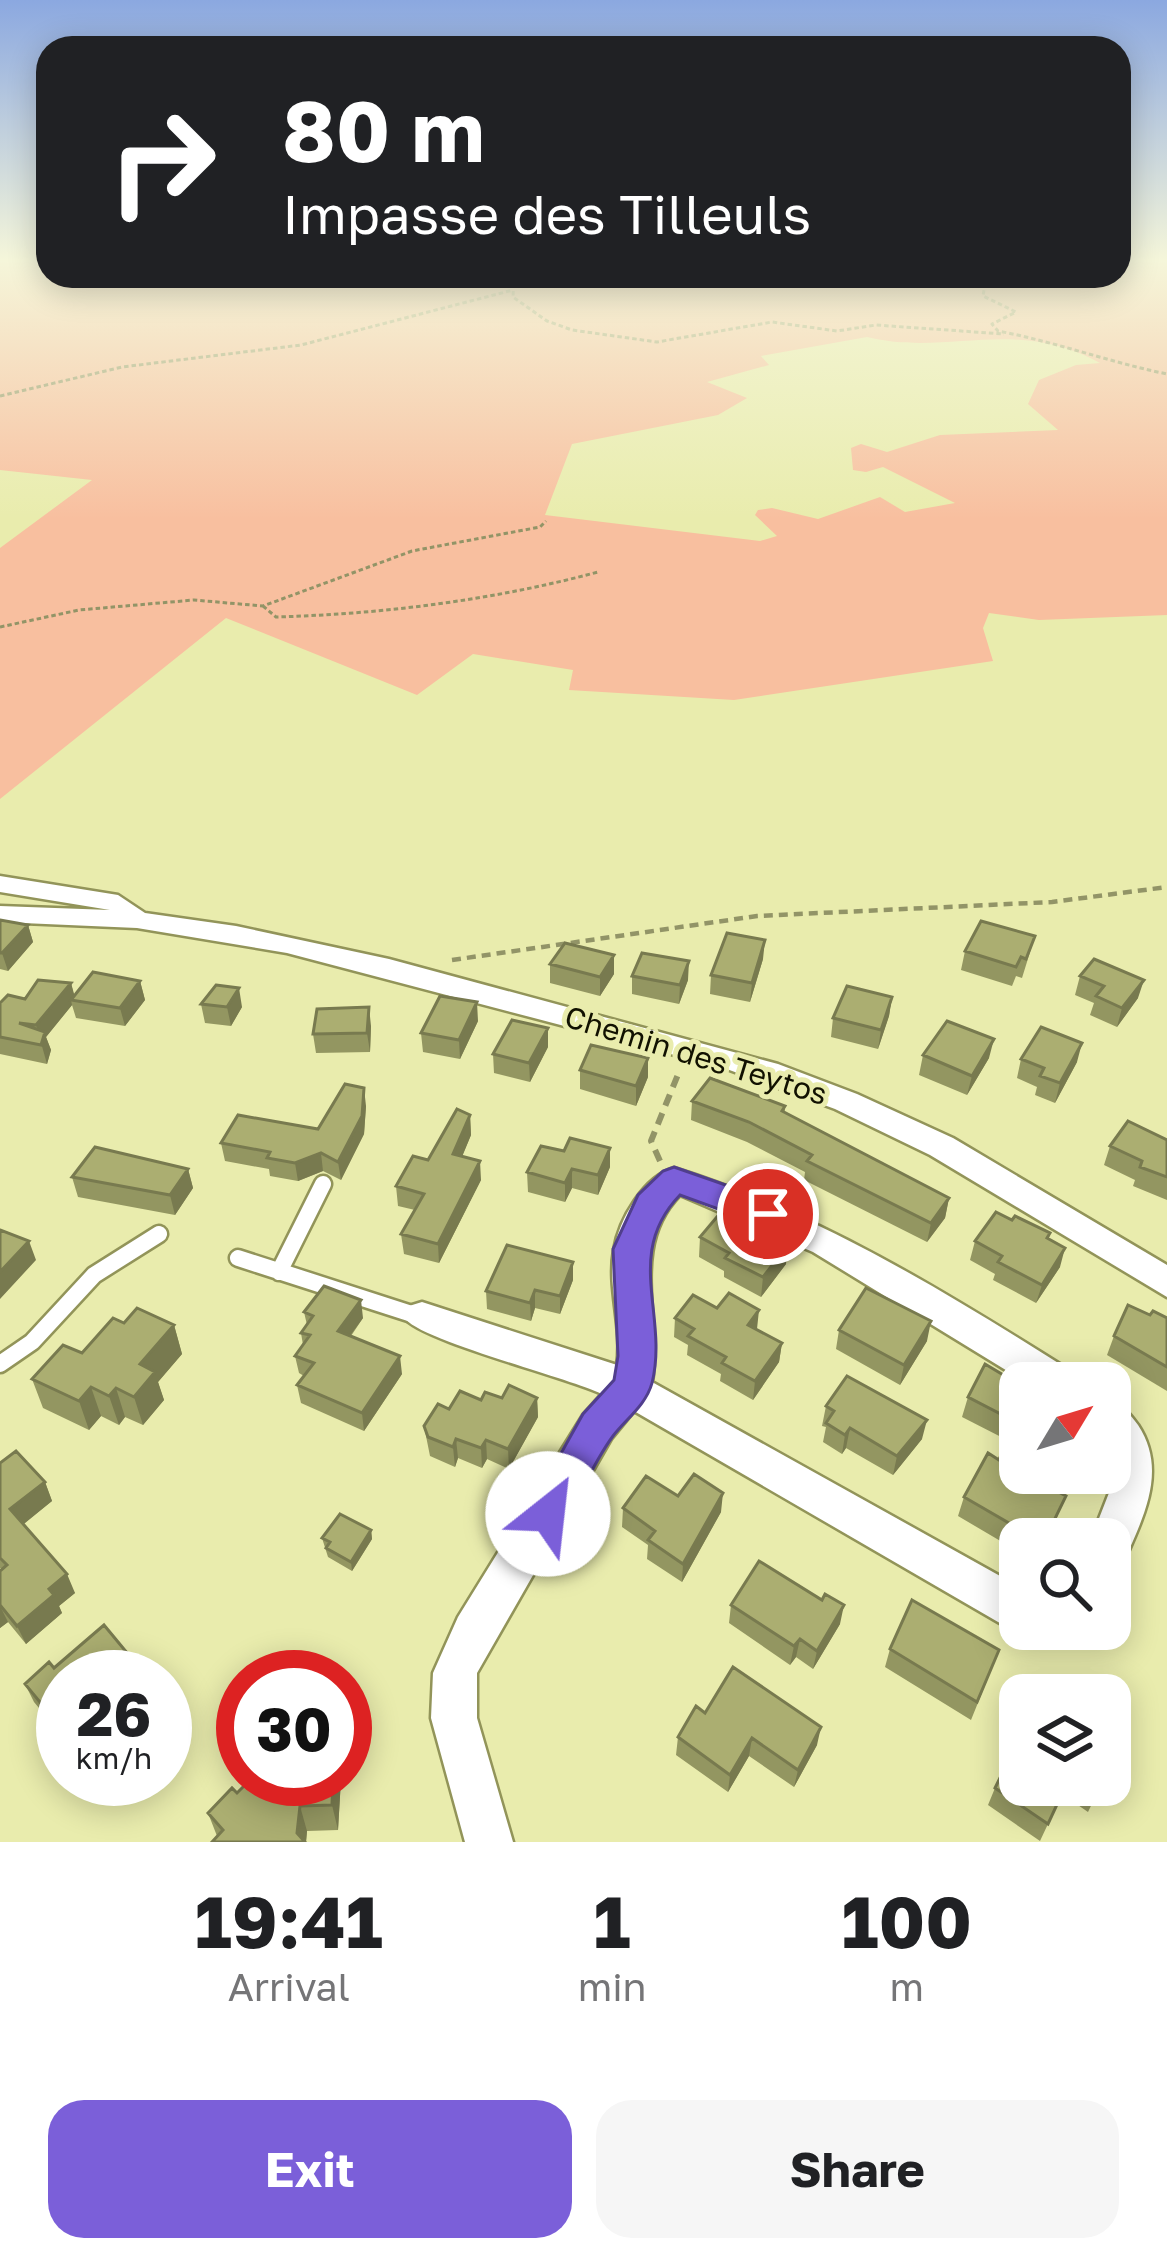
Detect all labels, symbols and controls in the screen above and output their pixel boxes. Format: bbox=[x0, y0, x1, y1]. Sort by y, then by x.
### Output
text: 80 m bbox=[282, 80, 485, 180]
icon: right bbox=[84, 84, 240, 240]
text: Impasse des Tilleuls bbox=[282, 181, 811, 246]
street label: Chemin des Teytos bbox=[561, 998, 832, 1112]
pin bbox=[717, 1163, 819, 1265]
icon: arrive bbox=[735, 1181, 801, 1247]
north arrow bbox=[999, 1362, 1131, 1494]
map controls bbox=[999, 1362, 1131, 1806]
position arrow bbox=[485, 1451, 611, 1577]
button: search bbox=[999, 1518, 1131, 1650]
speed limit sign: 30 bbox=[216, 1650, 372, 1806]
button: layers bbox=[999, 1674, 1131, 1806]
text: 26 bbox=[77, 1677, 151, 1749]
text: km/h bbox=[76, 1740, 152, 1776]
text: 19:41 bbox=[195, 1877, 383, 1964]
text: 1 bbox=[594, 1877, 631, 1964]
text: 100 bbox=[841, 1877, 972, 1964]
text: Arrival bbox=[228, 1963, 350, 2010]
text: min bbox=[578, 1963, 647, 2010]
text: m bbox=[890, 1963, 924, 2010]
button: Exit bbox=[48, 2100, 572, 2238]
button: Share bbox=[596, 2100, 1119, 2238]

